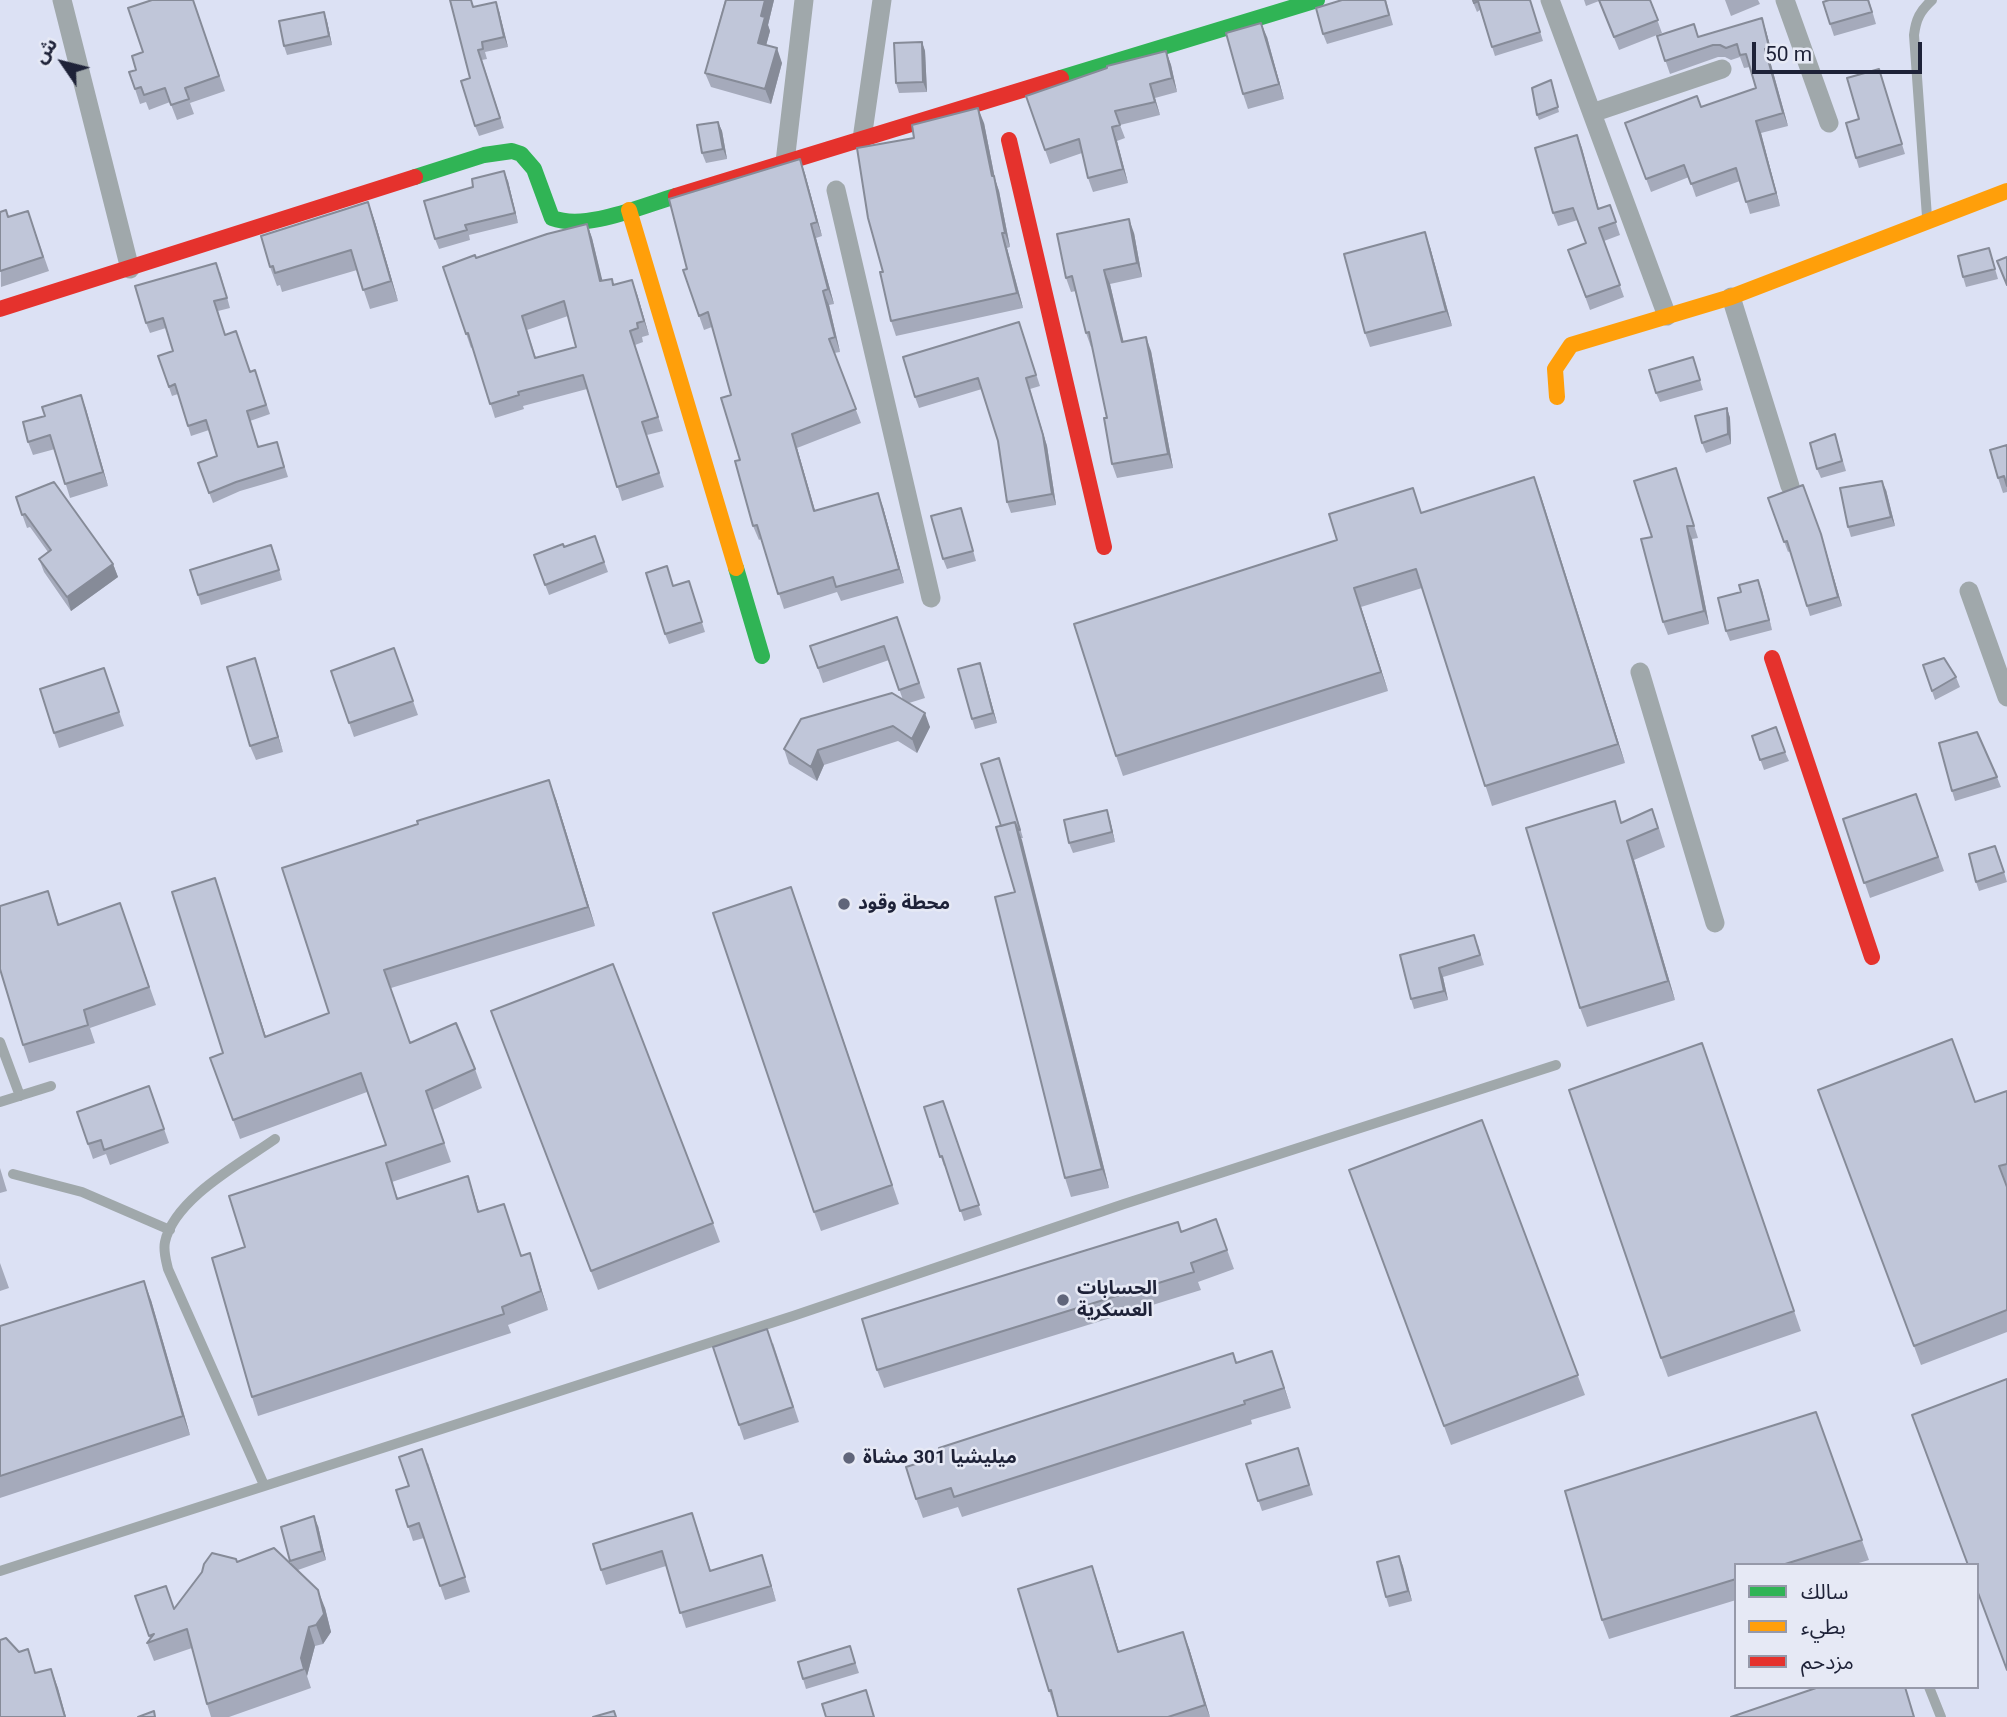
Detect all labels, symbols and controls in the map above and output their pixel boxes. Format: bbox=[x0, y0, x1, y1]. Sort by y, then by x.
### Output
north arrow bbox=[28, 28, 98, 98]
scale bar bbox=[1755, 28, 1925, 72]
text: ش bbox=[29, 33, 62, 68]
text: 50 m bbox=[1765, 42, 1812, 66]
place label: محطة وقود bbox=[858, 893, 950, 915]
marker: محطة وقود bbox=[836, 896, 852, 912]
place label: الحسابات العسكرية bbox=[1077, 1278, 1157, 1322]
marker: الحسابات العسكرية bbox=[1055, 1292, 1071, 1308]
place label: ميليشيا 301 مشاة bbox=[863, 1447, 1017, 1469]
marker: ميليشيا 301 مشاة bbox=[841, 1450, 857, 1466]
legend bbox=[1734, 1563, 1979, 1689]
text: سالك bbox=[1801, 1580, 1848, 1604]
text: بطيء bbox=[1801, 1615, 1846, 1639]
text: مزدحم bbox=[1801, 1650, 1854, 1674]

